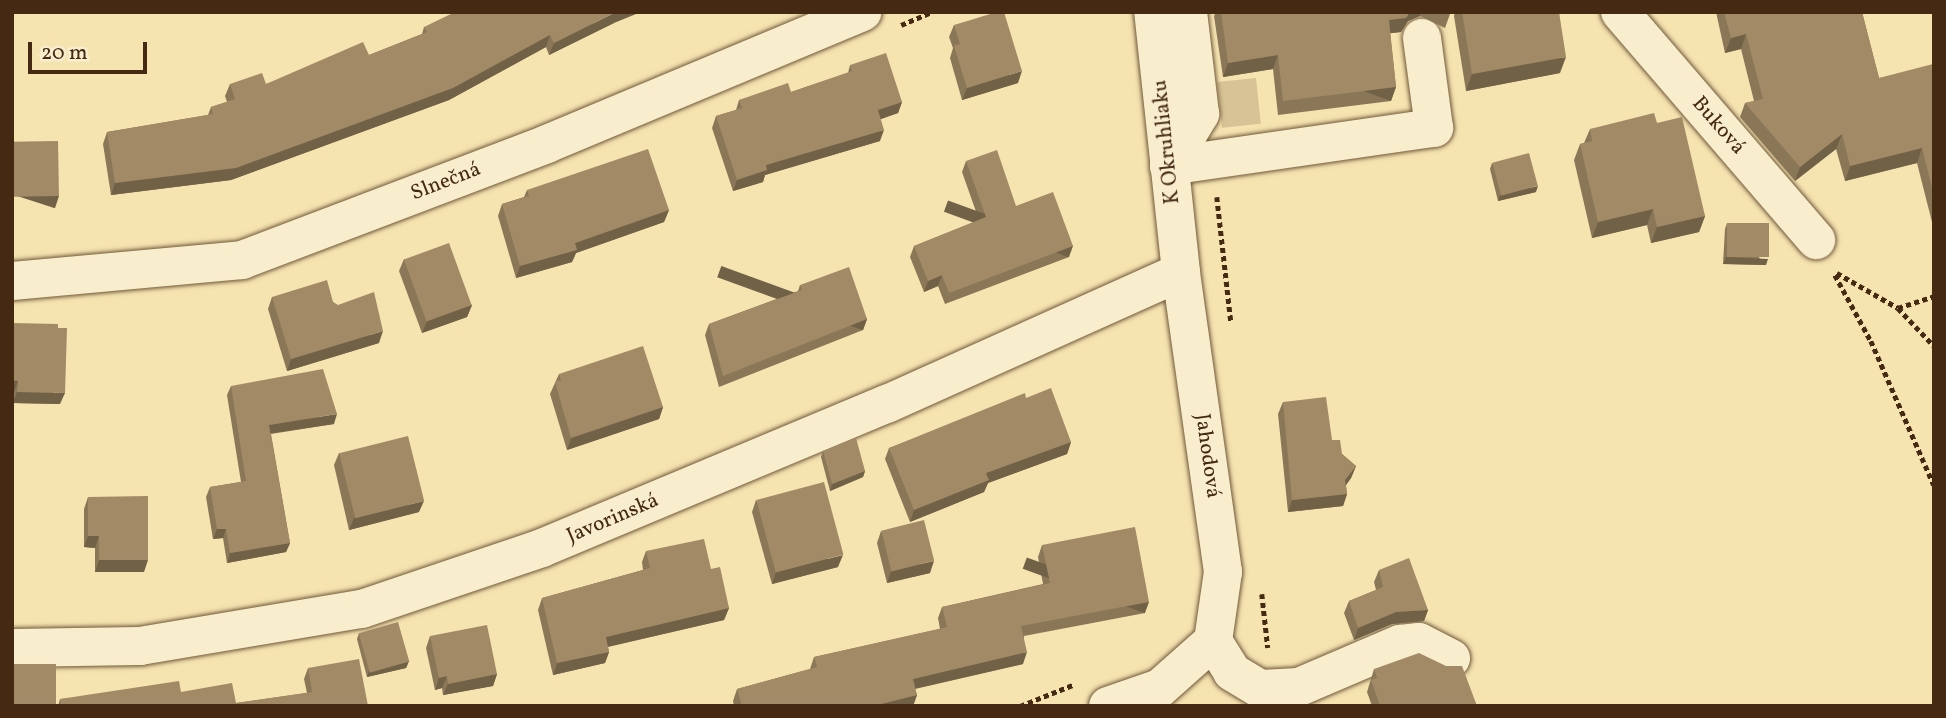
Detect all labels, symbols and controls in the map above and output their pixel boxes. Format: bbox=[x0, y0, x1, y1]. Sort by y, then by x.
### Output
scale bar bbox=[32, 28, 150, 72]
text: 20 m bbox=[41, 39, 87, 68]
street label: K Okruhliaku bbox=[1148, 79, 1186, 205]
street label: Buková bbox=[1686, 92, 1750, 160]
street label: Slnečná bbox=[408, 157, 484, 207]
street label: Jahodová bbox=[1189, 412, 1225, 500]
street label: Javorinská bbox=[563, 488, 663, 550]

